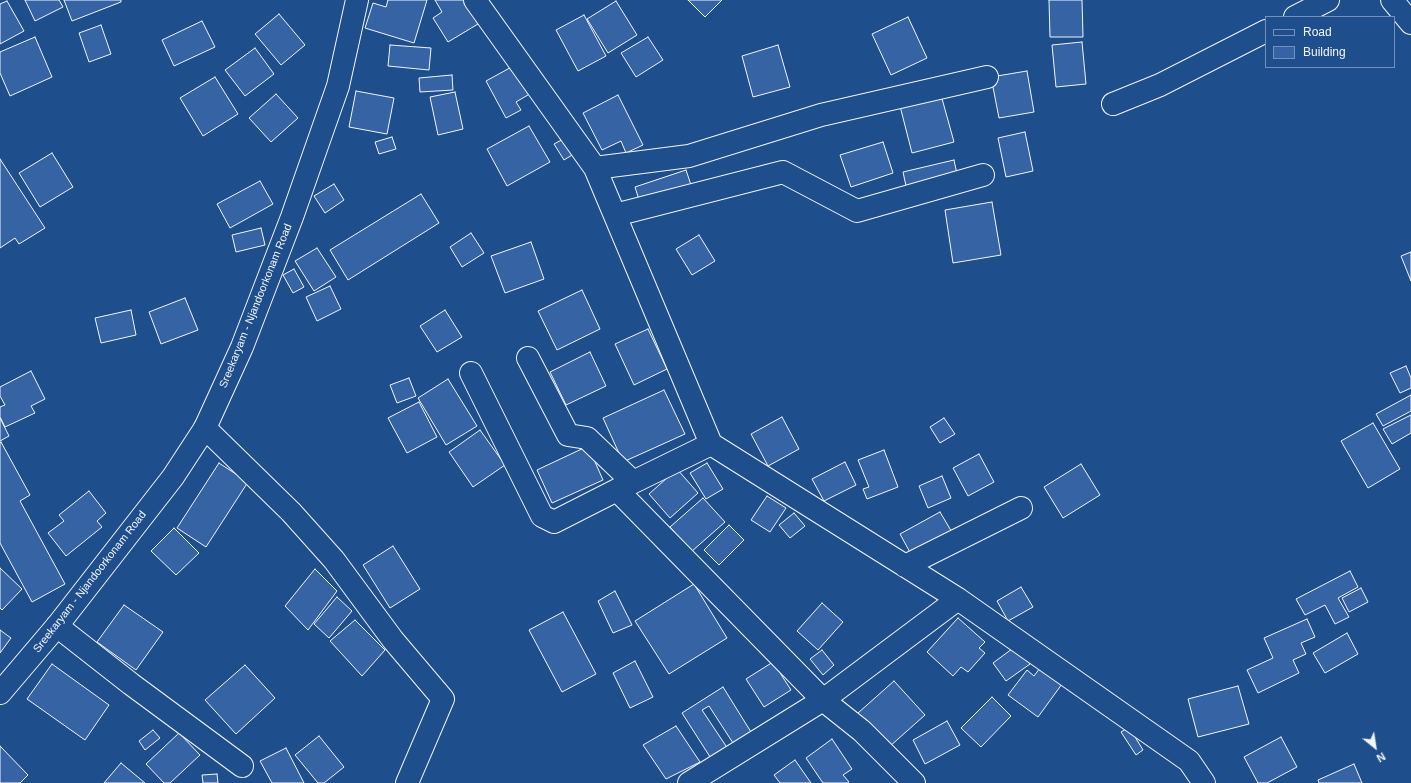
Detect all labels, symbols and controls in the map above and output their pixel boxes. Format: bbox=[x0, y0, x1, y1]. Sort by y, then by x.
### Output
legend bbox=[1265, 16, 1395, 68]
text: Road bbox=[1303, 25, 1332, 39]
text: Building bbox=[1303, 45, 1346, 59]
street label: Sreekaryam - Njandoorkonam Road bbox=[217, 222, 295, 390]
street label: Sreekaryam - Njandoorkonam Road bbox=[31, 509, 149, 655]
north arrow bbox=[1355, 727, 1395, 767]
text: N bbox=[1375, 750, 1387, 765]

